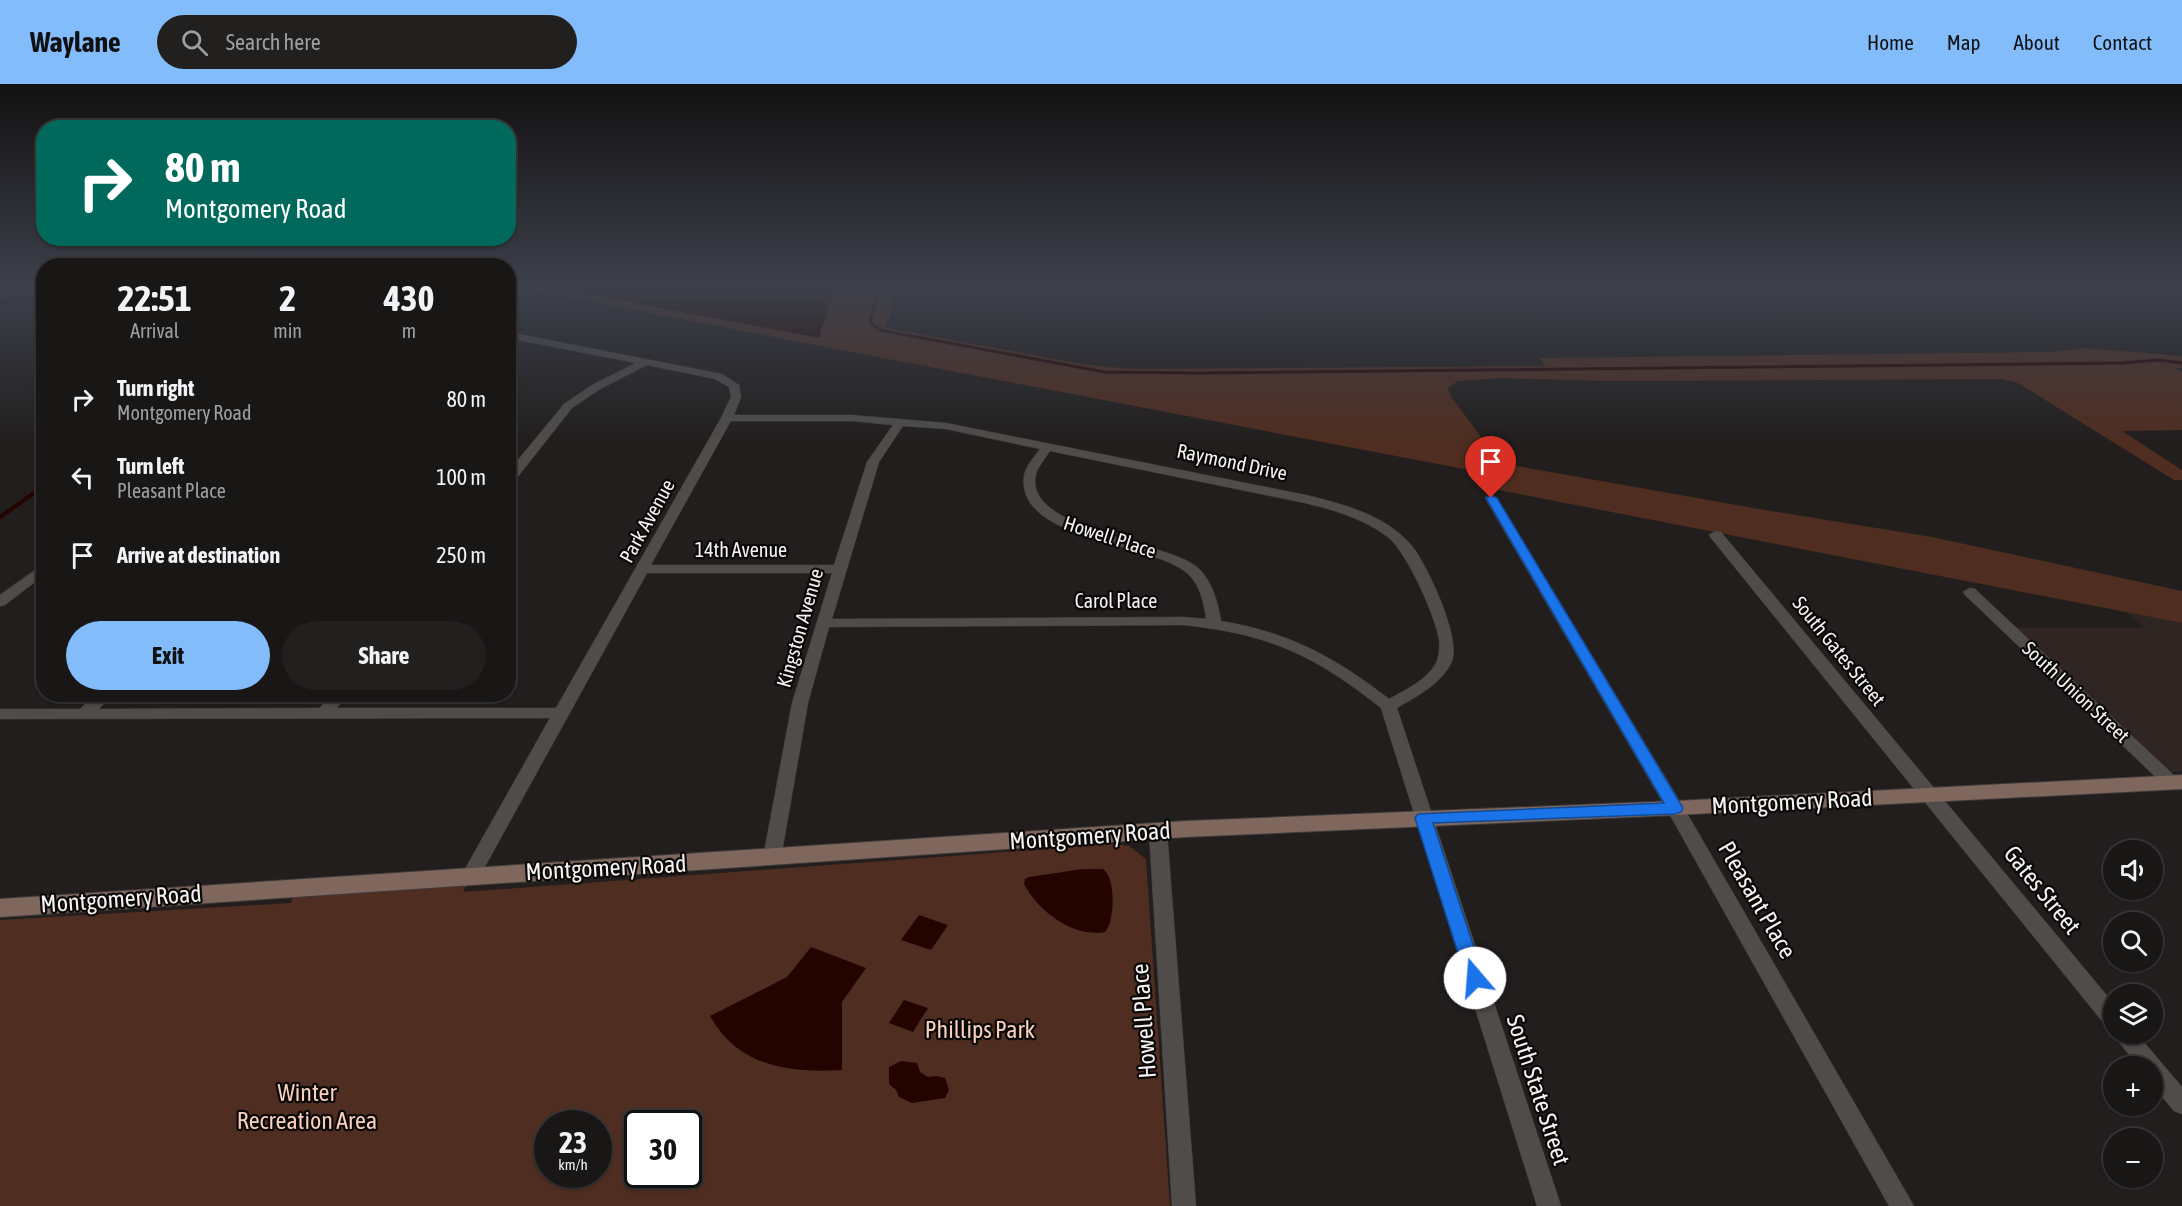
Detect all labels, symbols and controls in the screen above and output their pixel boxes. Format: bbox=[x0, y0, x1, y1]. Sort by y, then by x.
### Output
search box bbox=[157, 15, 577, 69]
text: Waylane bbox=[30, 26, 121, 58]
icon: search bbox=[178, 26, 211, 59]
text: Search here bbox=[226, 29, 321, 55]
text: Home bbox=[1867, 30, 1914, 54]
text: Map bbox=[1947, 30, 1981, 54]
text: About bbox=[2014, 30, 2060, 54]
text: Contact bbox=[2093, 30, 2152, 54]
text: 80 m bbox=[165, 143, 240, 191]
icon: right bbox=[66, 144, 144, 222]
text: Montgomery Road bbox=[165, 193, 346, 224]
text: 22:51 bbox=[118, 277, 192, 319]
text: 2 bbox=[279, 277, 296, 319]
text: 430 bbox=[384, 277, 434, 319]
text: Arrival bbox=[130, 319, 179, 342]
text: min bbox=[273, 319, 302, 342]
text: m bbox=[402, 319, 416, 342]
text: Turn right bbox=[117, 375, 194, 401]
icon: right bbox=[66, 383, 99, 416]
text: 80 m bbox=[446, 386, 486, 412]
text: Montgomery Road bbox=[117, 401, 251, 424]
pin bbox=[1465, 436, 1516, 498]
street label: Raymond Drive bbox=[1175, 439, 1289, 484]
icon: arrive bbox=[1474, 445, 1507, 478]
text: Turn left bbox=[117, 453, 184, 479]
icon: left bbox=[66, 461, 99, 494]
text: 100 m bbox=[436, 464, 486, 490]
street label: Park Avenue bbox=[614, 475, 679, 566]
text: Pleasant Place bbox=[117, 479, 226, 502]
street label: Howell Place bbox=[1061, 511, 1159, 562]
street label: 14th Avenue bbox=[695, 538, 787, 561]
icon: arrive bbox=[66, 539, 99, 572]
text: Arrive at destination bbox=[117, 542, 280, 568]
text: 250 m bbox=[436, 542, 486, 568]
street label: Kingston Avenue bbox=[772, 566, 827, 690]
street label: Carol Place bbox=[1075, 589, 1157, 612]
street label: South Gates Street bbox=[1788, 591, 1891, 710]
button: Exit bbox=[66, 621, 270, 690]
button: Share bbox=[282, 621, 486, 690]
street label: South Union Street bbox=[2018, 636, 2135, 747]
street label: Montgomery Road bbox=[1711, 784, 1873, 819]
street label: Montgomery Road bbox=[1009, 816, 1171, 855]
street label: Pleasant Place bbox=[1713, 837, 1802, 963]
street label: Gates Street bbox=[1999, 840, 2086, 939]
map controls bbox=[2103, 840, 2163, 1188]
button: sound bbox=[2103, 840, 2163, 900]
street label: Montgomery Road bbox=[525, 850, 687, 885]
street label: Montgomery Road bbox=[40, 879, 202, 918]
button: search bbox=[2103, 912, 2163, 972]
position arrow bbox=[1443, 946, 1507, 1010]
street label: Howell Place bbox=[1126, 963, 1161, 1079]
button: layers bbox=[2103, 984, 2163, 1044]
street label: South State Street bbox=[1501, 1011, 1576, 1168]
park label: Phillips Park bbox=[925, 1016, 1036, 1043]
button: + bbox=[2103, 1056, 2163, 1116]
park label: Winter Recreation Area bbox=[237, 1079, 377, 1134]
speed limit sign: 30 bbox=[624, 1110, 702, 1188]
text: 23 bbox=[559, 1125, 587, 1159]
button: − bbox=[2103, 1128, 2163, 1188]
text: km/h bbox=[558, 1156, 588, 1173]

